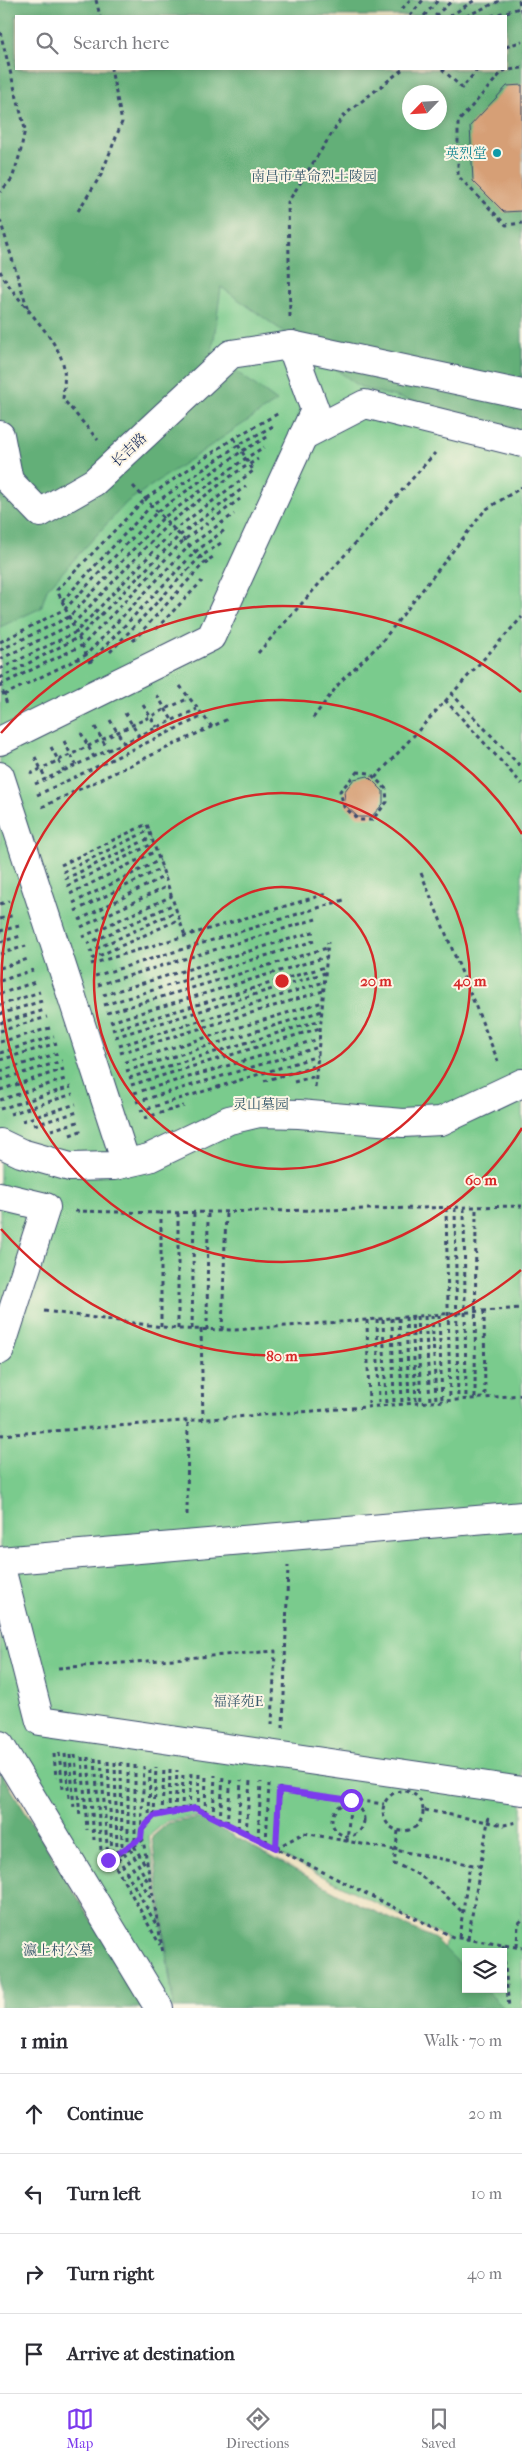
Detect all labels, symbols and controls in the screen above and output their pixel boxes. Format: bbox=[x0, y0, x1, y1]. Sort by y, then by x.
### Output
search box bbox=[15, 15, 507, 70]
icon: search bbox=[33, 29, 61, 57]
text: Search here bbox=[73, 32, 169, 54]
north arrow bbox=[402, 85, 447, 130]
place label: 英烈堂 bbox=[445, 145, 487, 162]
marker: 英烈堂 bbox=[491, 147, 503, 159]
park label: 南昌市革命烈士陵园 bbox=[251, 168, 377, 185]
street label: 长吉路 bbox=[108, 429, 150, 471]
centre of rings bbox=[273, 972, 291, 990]
text: 20 m bbox=[360, 972, 392, 990]
text: 40 m bbox=[453, 972, 487, 990]
park label: 灵山墓园 bbox=[233, 1096, 289, 1113]
text: 60 m bbox=[465, 1171, 498, 1189]
text: 80 m bbox=[266, 1347, 298, 1365]
park label: 福泽苑E bbox=[213, 1693, 264, 1710]
route start bbox=[340, 1789, 363, 1812]
route end bbox=[97, 1849, 120, 1872]
park label: 瀛上村公墓 bbox=[23, 1942, 93, 1959]
map controls bbox=[462, 1948, 507, 1993]
button: layers bbox=[462, 1948, 507, 1993]
text: 1 min bbox=[20, 2029, 68, 2053]
text: Walk · 70 m bbox=[424, 2031, 502, 2050]
icon: ahead bbox=[20, 2100, 48, 2128]
text: Continue bbox=[67, 2103, 143, 2125]
text: 20 m bbox=[468, 2104, 502, 2123]
icon: left bbox=[20, 2180, 48, 2208]
text: Turn left bbox=[67, 2183, 141, 2205]
text: 10 m bbox=[471, 2184, 502, 2203]
icon: right bbox=[20, 2260, 48, 2288]
text: Turn right bbox=[67, 2263, 154, 2285]
text: 40 m bbox=[467, 2264, 502, 2283]
icon: arrive bbox=[20, 2340, 48, 2368]
text: Arrive at destination bbox=[67, 2343, 235, 2365]
tab: Map bbox=[66, 2405, 94, 2452]
tab: Directions bbox=[226, 2405, 289, 2452]
tab: Saved bbox=[421, 2405, 456, 2452]

